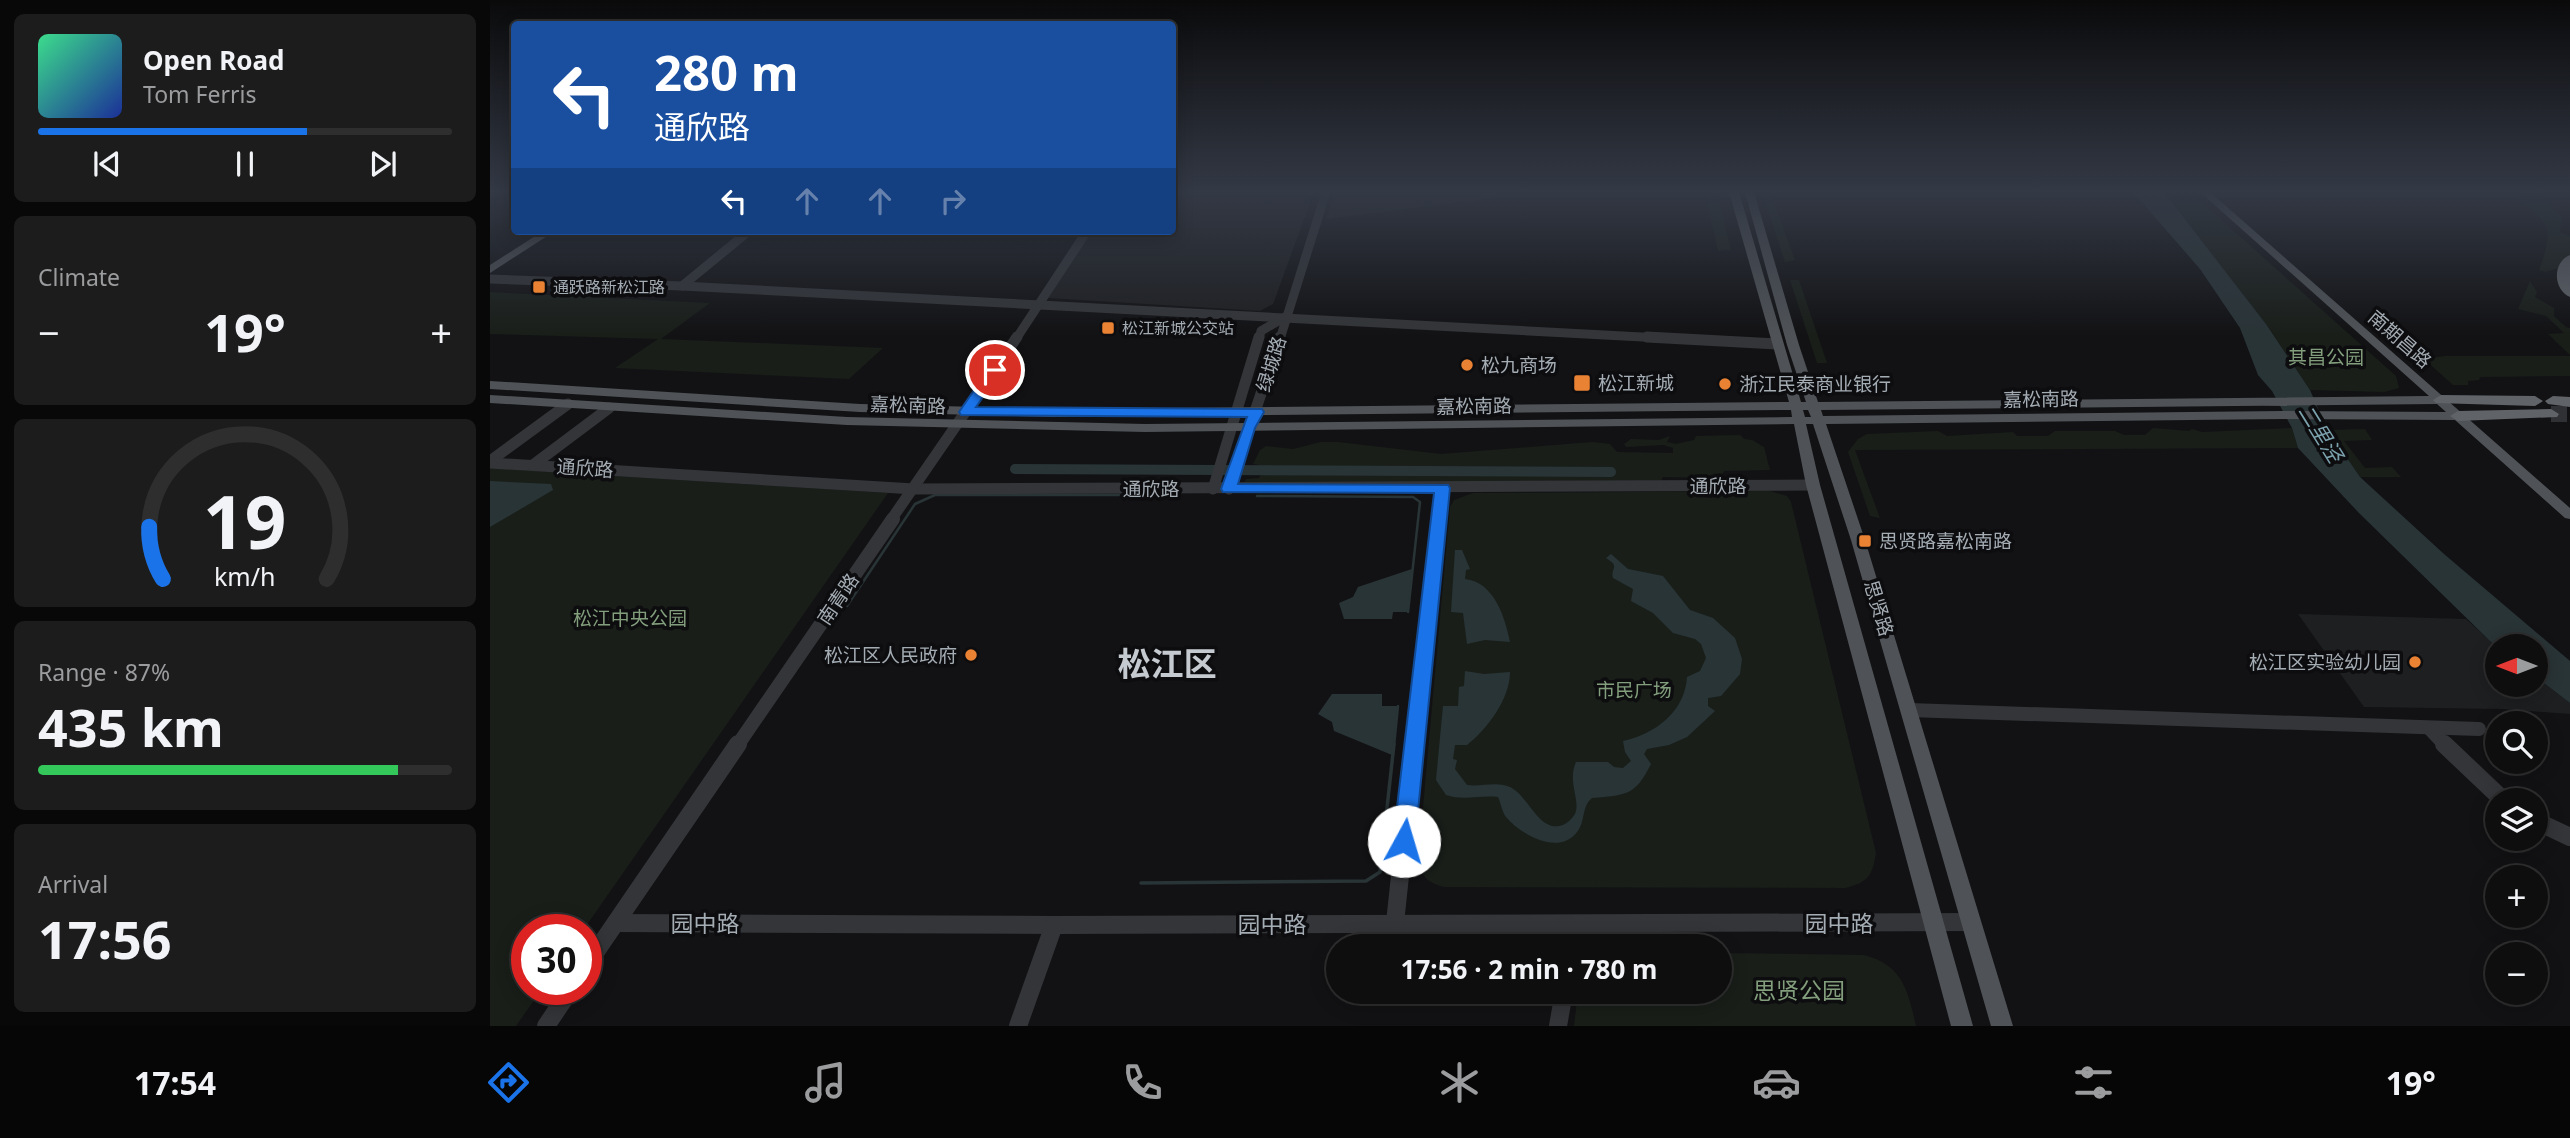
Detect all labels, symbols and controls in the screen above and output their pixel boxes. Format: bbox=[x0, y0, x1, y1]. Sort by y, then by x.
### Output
text: 280 m bbox=[654, 39, 799, 105]
text: Open Road bbox=[143, 42, 285, 78]
icon: left bbox=[539, 49, 630, 140]
text: Tom Ferris bbox=[143, 78, 256, 110]
text: 通欣路 bbox=[654, 105, 750, 148]
icon: previous bbox=[88, 145, 126, 183]
icon: pause bbox=[226, 145, 264, 183]
icon: next bbox=[364, 145, 402, 183]
icon: left bbox=[715, 182, 753, 220]
icon: ahead bbox=[788, 182, 826, 220]
icon: ahead bbox=[861, 182, 899, 220]
icon: right bbox=[934, 182, 972, 220]
text: Climate bbox=[38, 261, 120, 293]
place label: 通跃路新松江路 bbox=[553, 276, 665, 298]
marker: 通跃路新松江路 bbox=[531, 279, 547, 295]
text: 19° bbox=[204, 296, 286, 367]
street label: 南期昌路 bbox=[2363, 304, 2437, 374]
text: − bbox=[38, 306, 60, 358]
text: + bbox=[430, 306, 452, 358]
place label: 松江新城公交站 bbox=[1122, 317, 1234, 339]
marker: 松江新城公交站 bbox=[1100, 320, 1116, 336]
street label: 绿城路 bbox=[1250, 333, 1292, 395]
pin bbox=[965, 340, 1025, 400]
park label: 其昌公园 bbox=[2288, 344, 2364, 370]
icon: arrive bbox=[976, 351, 1014, 389]
place label: 松九商场 bbox=[1481, 352, 1557, 378]
marker: 松九商场 bbox=[1459, 357, 1475, 373]
place label: 松江新城 bbox=[1598, 370, 1674, 396]
place label: 浙江民泰商业银行 bbox=[1739, 371, 1891, 397]
marker: 松江新城 bbox=[1572, 373, 1592, 393]
marker: 浙江民泰商业银行 bbox=[1717, 376, 1733, 392]
street label: 嘉松南路 bbox=[2003, 385, 2079, 413]
street label: 嘉松南路 bbox=[870, 391, 946, 419]
street label: 嘉松南路 bbox=[1436, 392, 1512, 420]
water label: 二里泾 bbox=[2292, 399, 2351, 469]
street label: 通欣路 bbox=[556, 453, 614, 483]
text: 19 bbox=[203, 471, 287, 570]
street label: 通欣路 bbox=[1689, 473, 1747, 499]
street label: 通欣路 bbox=[1122, 476, 1180, 502]
place label: 思贤路嘉松南路 bbox=[1879, 528, 2012, 554]
marker: 思贤路嘉松南路 bbox=[1857, 533, 1873, 549]
text: km/h bbox=[214, 559, 276, 593]
street label: 南青路 bbox=[811, 568, 865, 630]
street label: 思贤路 bbox=[1858, 577, 1900, 639]
park label: 松江中央公园 bbox=[573, 605, 687, 631]
north arrow bbox=[2485, 634, 2548, 696]
map controls bbox=[2485, 634, 2548, 1005]
district label: 松江区 bbox=[1118, 641, 1217, 686]
place label: 松江区人民政府 bbox=[824, 642, 957, 668]
marker: 松江区人民政府 bbox=[963, 647, 979, 663]
place label: 松江区实验幼儿园 bbox=[2249, 649, 2401, 675]
marker: 松江区实验幼儿园 bbox=[2407, 654, 2423, 670]
text: Range · 87% bbox=[38, 656, 170, 688]
park label: 市民广场 bbox=[1596, 677, 1672, 703]
text: 435 km bbox=[38, 691, 224, 762]
button: search bbox=[2485, 711, 2548, 774]
button: layers bbox=[2485, 788, 2548, 851]
position arrow bbox=[1367, 804, 1441, 878]
button: + bbox=[2485, 865, 2548, 928]
text: Arrival bbox=[38, 868, 108, 900]
text: 17:56 bbox=[38, 903, 172, 974]
street label: 园中路 bbox=[671, 907, 740, 939]
street label: 园中路 bbox=[1805, 907, 1874, 939]
street label: 园中路 bbox=[1238, 908, 1307, 940]
speed limit sign: 30 bbox=[511, 914, 602, 1005]
button: − bbox=[2485, 942, 2548, 1005]
text: 17:56 · 2 min · 780 m bbox=[1401, 951, 1657, 987]
park label: 思贤公园 bbox=[1753, 974, 1845, 1006]
icon: directions bbox=[484, 1058, 533, 1107]
icon: music bbox=[801, 1058, 850, 1107]
icon: phone bbox=[1118, 1058, 1167, 1107]
icon: climate bbox=[1435, 1058, 1484, 1107]
icon: car bbox=[1752, 1058, 1801, 1107]
icon: filters bbox=[2069, 1058, 2118, 1107]
text: 17:54 bbox=[134, 1061, 216, 1104]
text: 19° bbox=[2386, 1061, 2436, 1104]

